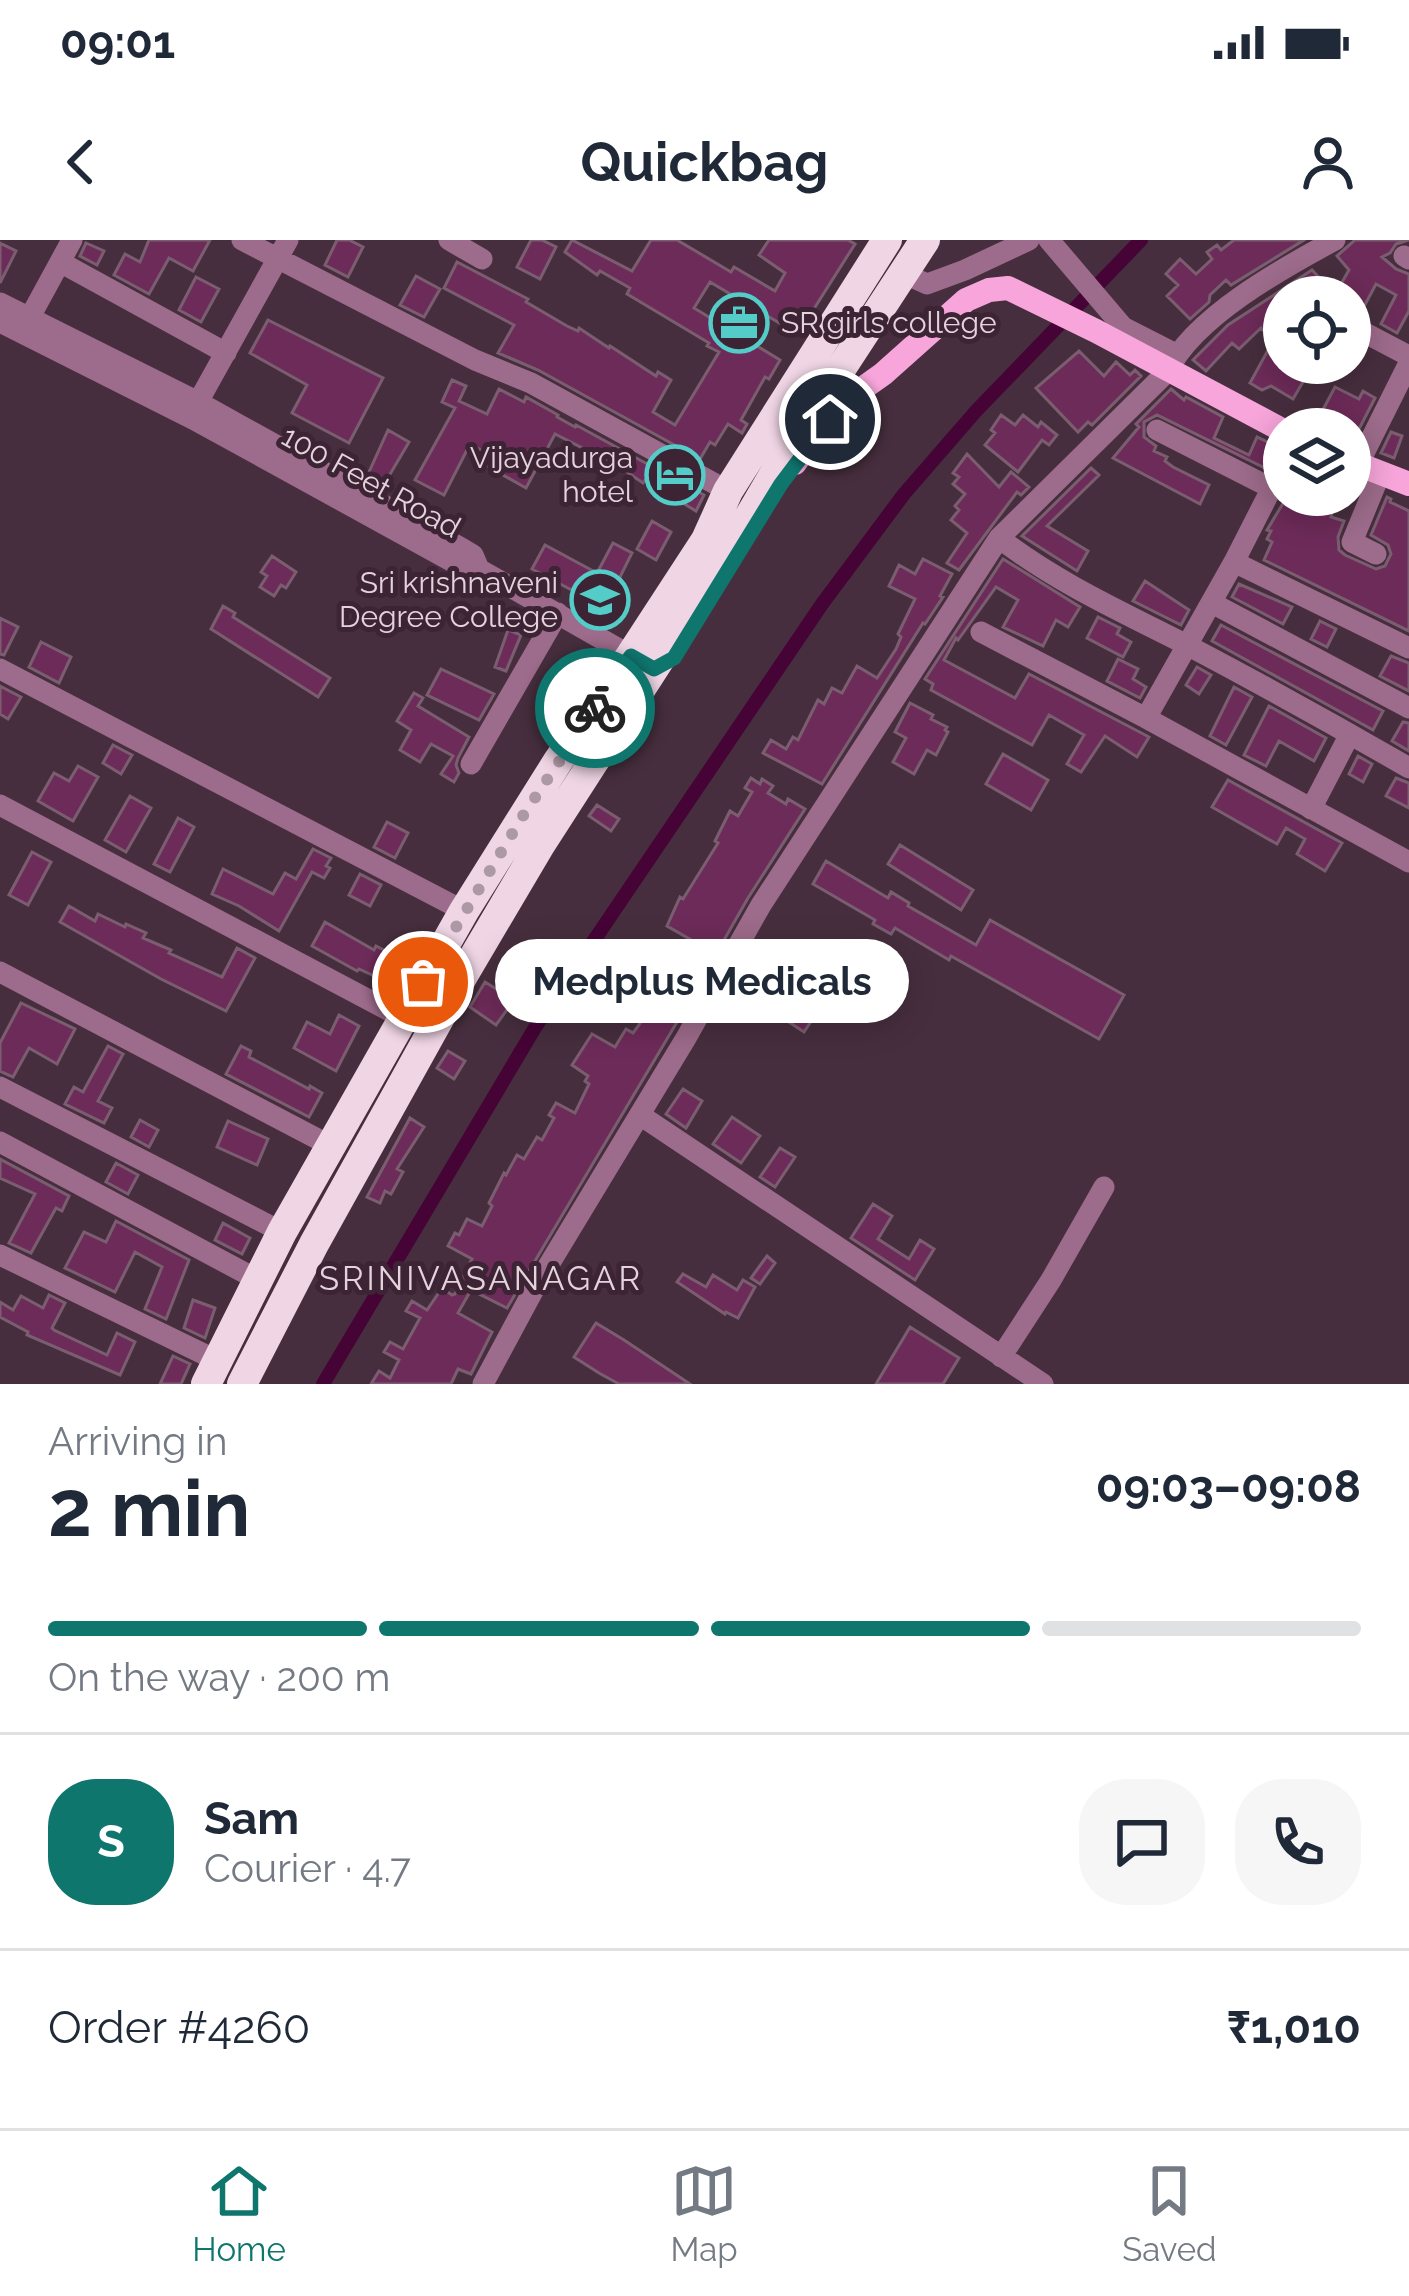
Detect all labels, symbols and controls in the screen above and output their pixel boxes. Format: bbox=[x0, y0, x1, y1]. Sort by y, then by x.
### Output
text: 09:01 bbox=[60, 16, 175, 69]
icon: back bbox=[48, 129, 114, 195]
icon: person bbox=[1295, 129, 1361, 195]
text: Quickbag bbox=[581, 130, 828, 194]
map controls bbox=[1263, 276, 1371, 516]
button: locate bbox=[1263, 276, 1371, 384]
office icon: SR girls college bbox=[708, 292, 770, 354]
place label: SR girls college bbox=[781, 305, 997, 340]
pin bbox=[779, 368, 881, 470]
icon: home bbox=[797, 386, 863, 452]
button: layers bbox=[1263, 408, 1371, 516]
street label: 100 Feet Road bbox=[276, 418, 467, 545]
place label: Vijayadurga hotel bbox=[470, 440, 634, 509]
hotel icon: Vijayadurga hotel bbox=[644, 444, 706, 506]
place label: Sri krishnaveni Degree College bbox=[339, 565, 558, 634]
school or university icon: Sri krishnaveni Degree College bbox=[569, 569, 631, 631]
courier bbox=[535, 648, 655, 768]
icon: bike bbox=[562, 675, 628, 741]
pin bbox=[372, 931, 474, 1033]
callout: Medplus Medicals bbox=[495, 940, 909, 1024]
icon: bag bbox=[390, 949, 456, 1015]
text: Medplus Medicals bbox=[532, 958, 872, 1004]
district label: SRINIVASANAGAR bbox=[319, 1259, 643, 1298]
text: Arriving in bbox=[48, 1418, 228, 1464]
text: 09:03–09:08 bbox=[1096, 1460, 1361, 1513]
text: 2 min bbox=[48, 1463, 250, 1554]
text: On the way · 200 m bbox=[48, 1654, 390, 1700]
button: chat bbox=[1079, 1779, 1205, 1905]
button: phone bbox=[1235, 1779, 1361, 1905]
text: Sam bbox=[204, 1792, 299, 1845]
text: S bbox=[97, 1815, 125, 1868]
text: Courier · 4.7 bbox=[204, 1845, 411, 1891]
text: Order #4260 bbox=[48, 2001, 310, 2054]
text: ₹1,010 bbox=[1227, 2001, 1361, 2054]
tab: Home bbox=[192, 2158, 286, 2269]
tab: Map bbox=[670, 2158, 738, 2269]
tab: Saved bbox=[1122, 2158, 1217, 2269]

